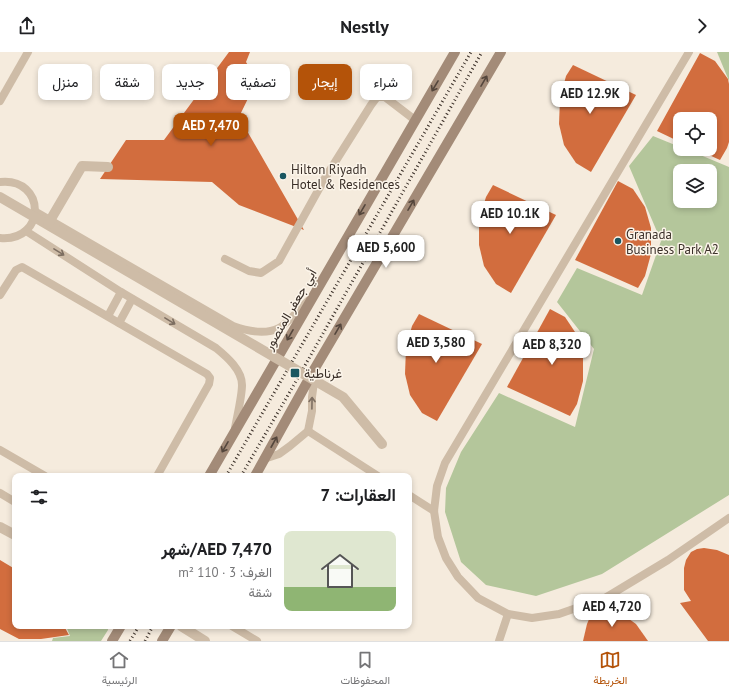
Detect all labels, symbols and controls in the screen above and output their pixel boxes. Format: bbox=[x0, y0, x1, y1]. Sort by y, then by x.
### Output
icon: share bbox=[16, 15, 38, 37]
text: Nestly bbox=[340, 15, 389, 38]
icon: forward bbox=[691, 15, 713, 37]
chip: منزل bbox=[38, 64, 92, 100]
chip: شقة bbox=[100, 64, 154, 100]
chip: جديد bbox=[162, 64, 218, 100]
chip: تصفية bbox=[226, 64, 290, 100]
chip: إيجار bbox=[298, 64, 352, 100]
chip: شراء bbox=[360, 64, 412, 100]
one-way arrow bbox=[480, 75, 488, 86]
one-way arrow bbox=[431, 80, 439, 91]
pin: AED 12.9K bbox=[544, 81, 636, 115]
text: AED 12.9K bbox=[560, 85, 620, 102]
map controls bbox=[673, 112, 717, 208]
button: locate bbox=[673, 112, 717, 156]
pin: AED 7,470 bbox=[165, 113, 257, 147]
text: AED 7,470 bbox=[182, 117, 240, 134]
place label: Hilton Riyadh Hotel & Residences bbox=[291, 161, 400, 193]
button: layers bbox=[673, 164, 717, 208]
marker: Hilton Riyadh Hotel & Residences bbox=[278, 171, 288, 181]
one-way arrow bbox=[408, 199, 416, 211]
pin: AED 10.1K bbox=[464, 201, 556, 235]
one-way arrow bbox=[358, 204, 366, 216]
text: AED 10.1K bbox=[480, 205, 540, 222]
place label: Granada Business Park A2 bbox=[626, 226, 719, 258]
pin: AED 5,600 bbox=[340, 235, 432, 269]
marker: Granada Business Park A2 bbox=[613, 236, 623, 246]
text: AED 5,600 bbox=[357, 239, 415, 256]
one-way arrow bbox=[53, 249, 65, 257]
street label: أبي جعفر المنصور bbox=[260, 266, 322, 355]
one-way arrow bbox=[164, 317, 176, 325]
one-way arrow bbox=[335, 323, 343, 335]
one-way arrow bbox=[286, 329, 294, 341]
pin: AED 3,580 bbox=[390, 330, 482, 364]
pin: AED 8,320 bbox=[506, 332, 598, 366]
text: AED 3,580 bbox=[407, 334, 465, 351]
text: AED 8,320 bbox=[523, 336, 581, 353]
place label: غرناطية bbox=[304, 365, 342, 382]
marker: غرناطية bbox=[289, 367, 301, 379]
one-way arrow bbox=[308, 397, 316, 410]
one-way arrow bbox=[271, 436, 278, 448]
one-way arrow bbox=[221, 441, 229, 453]
text: العقارات: 7 bbox=[321, 484, 396, 506]
icon: filters bbox=[28, 486, 50, 508]
text: AED 7,470/شهر bbox=[161, 538, 272, 560]
icon: home bbox=[316, 547, 364, 595]
text: الغرف: 3 · 110 m² bbox=[178, 564, 272, 581]
text: شقة bbox=[249, 584, 272, 601]
pin: AED 4,720 bbox=[566, 594, 658, 628]
text: AED 4,720 bbox=[583, 598, 641, 615]
tab: الرئيسية bbox=[102, 649, 137, 690]
tab: المحفوظات bbox=[340, 649, 390, 690]
tab: الخريطة bbox=[593, 649, 627, 690]

